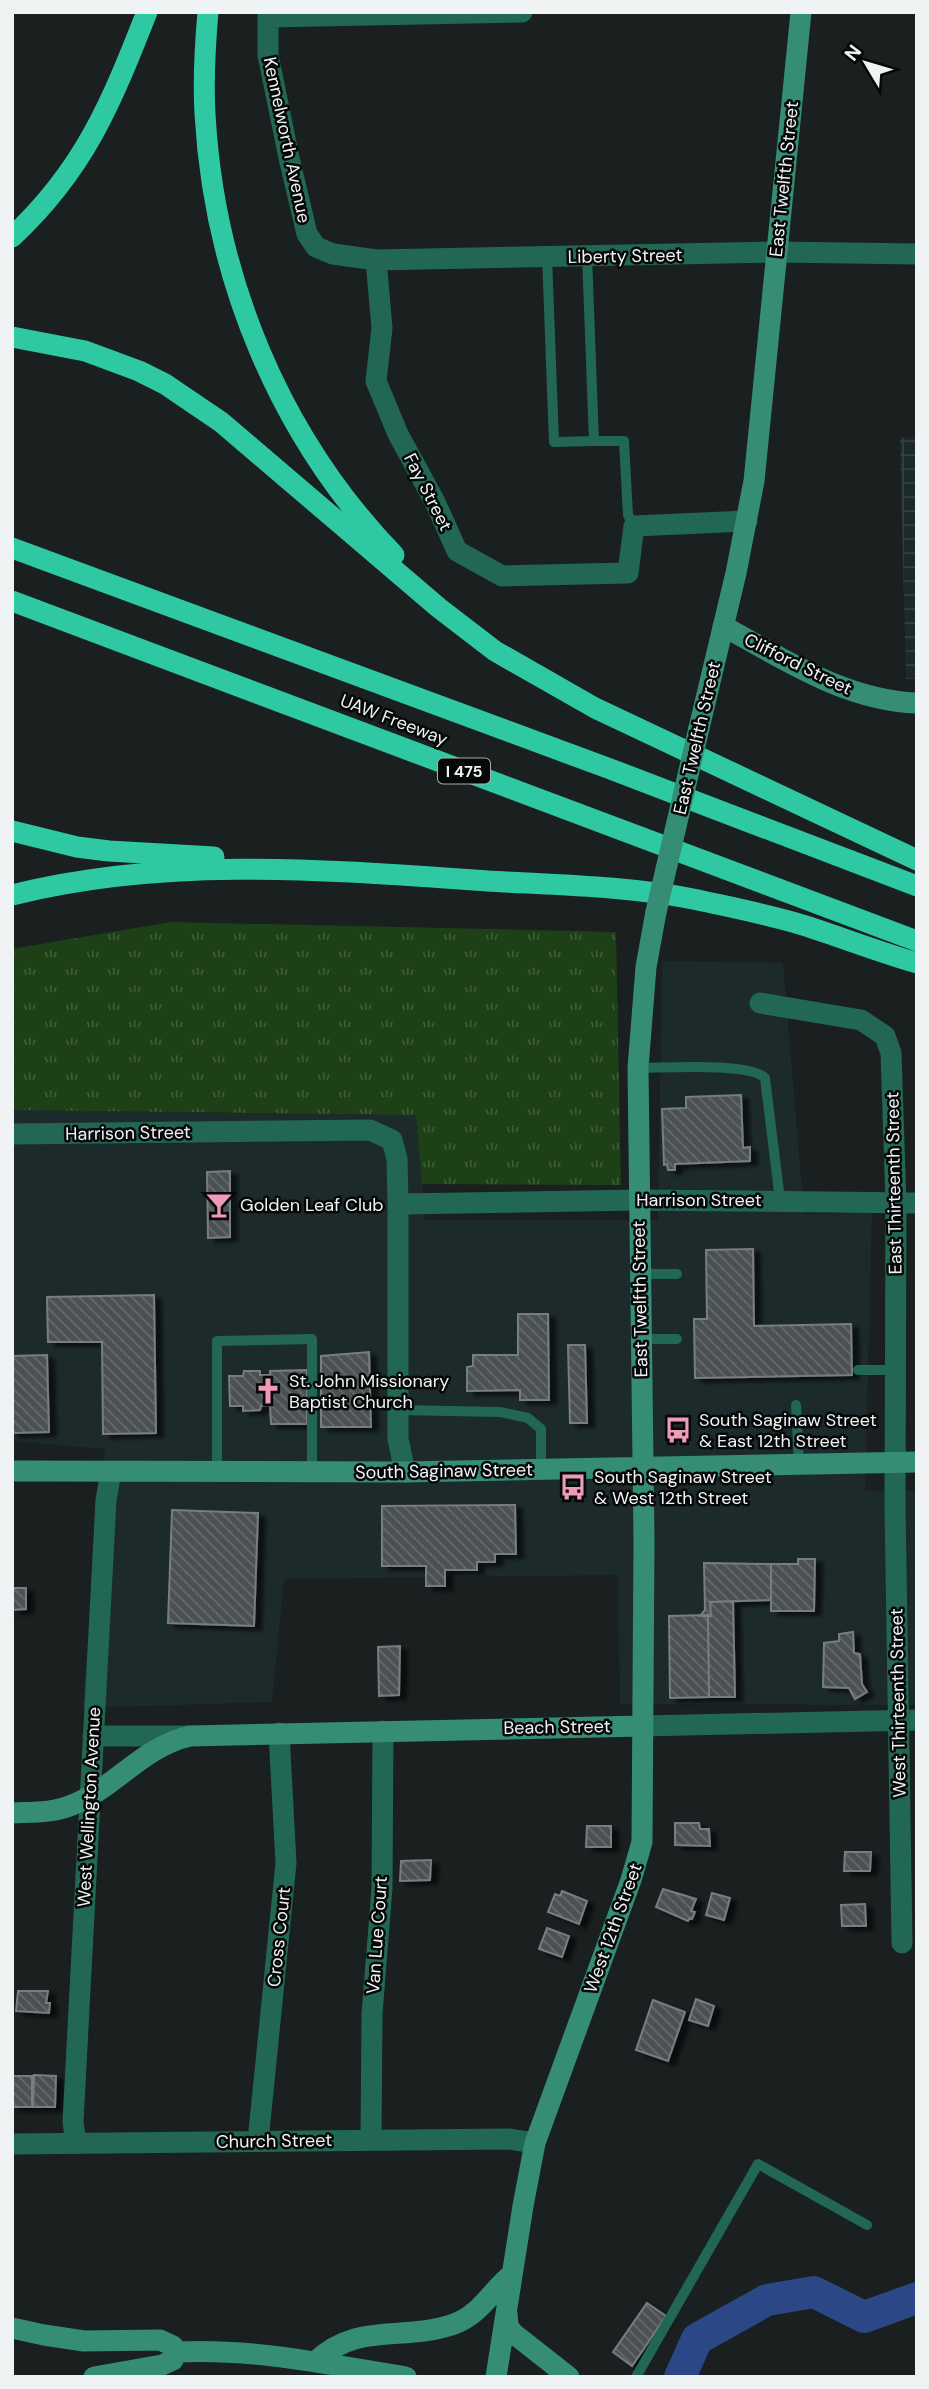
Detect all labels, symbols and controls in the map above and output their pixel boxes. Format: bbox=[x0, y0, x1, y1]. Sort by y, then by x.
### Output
north arrow bbox=[831, 28, 901, 98]
text: N bbox=[839, 40, 867, 66]
street label: Kennelworth Avenue bbox=[258, 55, 316, 225]
street label: East Twelfth Street bbox=[764, 100, 804, 258]
street label: Liberty Street bbox=[567, 243, 683, 269]
street label: Fay Street bbox=[398, 449, 458, 535]
street label: Clifford Street bbox=[740, 628, 856, 700]
street label: East Twelfth Street bbox=[668, 659, 726, 817]
street label: UAW Freeway bbox=[337, 689, 451, 751]
road number: I 475 bbox=[438, 758, 490, 784]
street label: East Thirteenth Street bbox=[880, 1091, 908, 1275]
street label: Harrison Street bbox=[65, 1120, 191, 1146]
street label: Harrison Street bbox=[636, 1188, 762, 1212]
bar icon: Golden Leaf Club bbox=[204, 1190, 234, 1220]
place label: Golden Leaf Club bbox=[240, 1193, 384, 1217]
street label: East Twelfth Street bbox=[627, 1221, 653, 1377]
place label: St. John Missionary Baptist Church bbox=[289, 1369, 449, 1414]
church icon: St. John Missionary Baptist Church bbox=[253, 1376, 283, 1406]
place label: South Saginaw Street & East 12th Street bbox=[699, 1408, 877, 1453]
bus stop icon: South Saginaw Street & East 12th Street bbox=[663, 1415, 693, 1445]
street label: South Saginaw Street bbox=[355, 1457, 533, 1485]
place label: South Saginaw Street & West 12th Street bbox=[594, 1465, 772, 1510]
bus stop icon: South Saginaw Street & West 12th Street bbox=[558, 1472, 588, 1502]
street label: West Thirteenth Street bbox=[884, 1608, 912, 1798]
street label: West Wellington Avenue bbox=[72, 1706, 106, 1908]
street label: Beach Street bbox=[503, 1714, 611, 1740]
street label: West 12th Street bbox=[578, 1860, 648, 1996]
street label: Van Lue Court bbox=[361, 1875, 393, 1995]
street label: Cross Court bbox=[262, 1886, 296, 1988]
street label: Church Street bbox=[216, 2128, 332, 2154]

